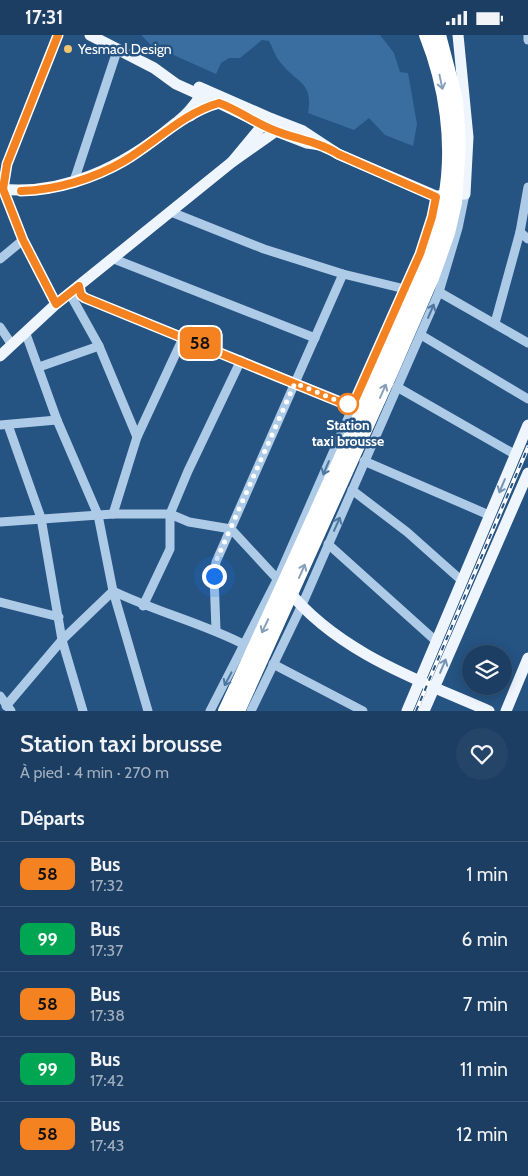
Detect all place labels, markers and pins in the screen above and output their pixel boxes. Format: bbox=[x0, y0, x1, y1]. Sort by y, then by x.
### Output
place label: Yesmaol Design bbox=[77, 40, 172, 58]
marker: Yesmaol Design bbox=[62, 43, 74, 55]
marker: Station taxi brousse bbox=[337, 393, 359, 415]
place label: Station taxi brousse bbox=[312, 416, 384, 450]

